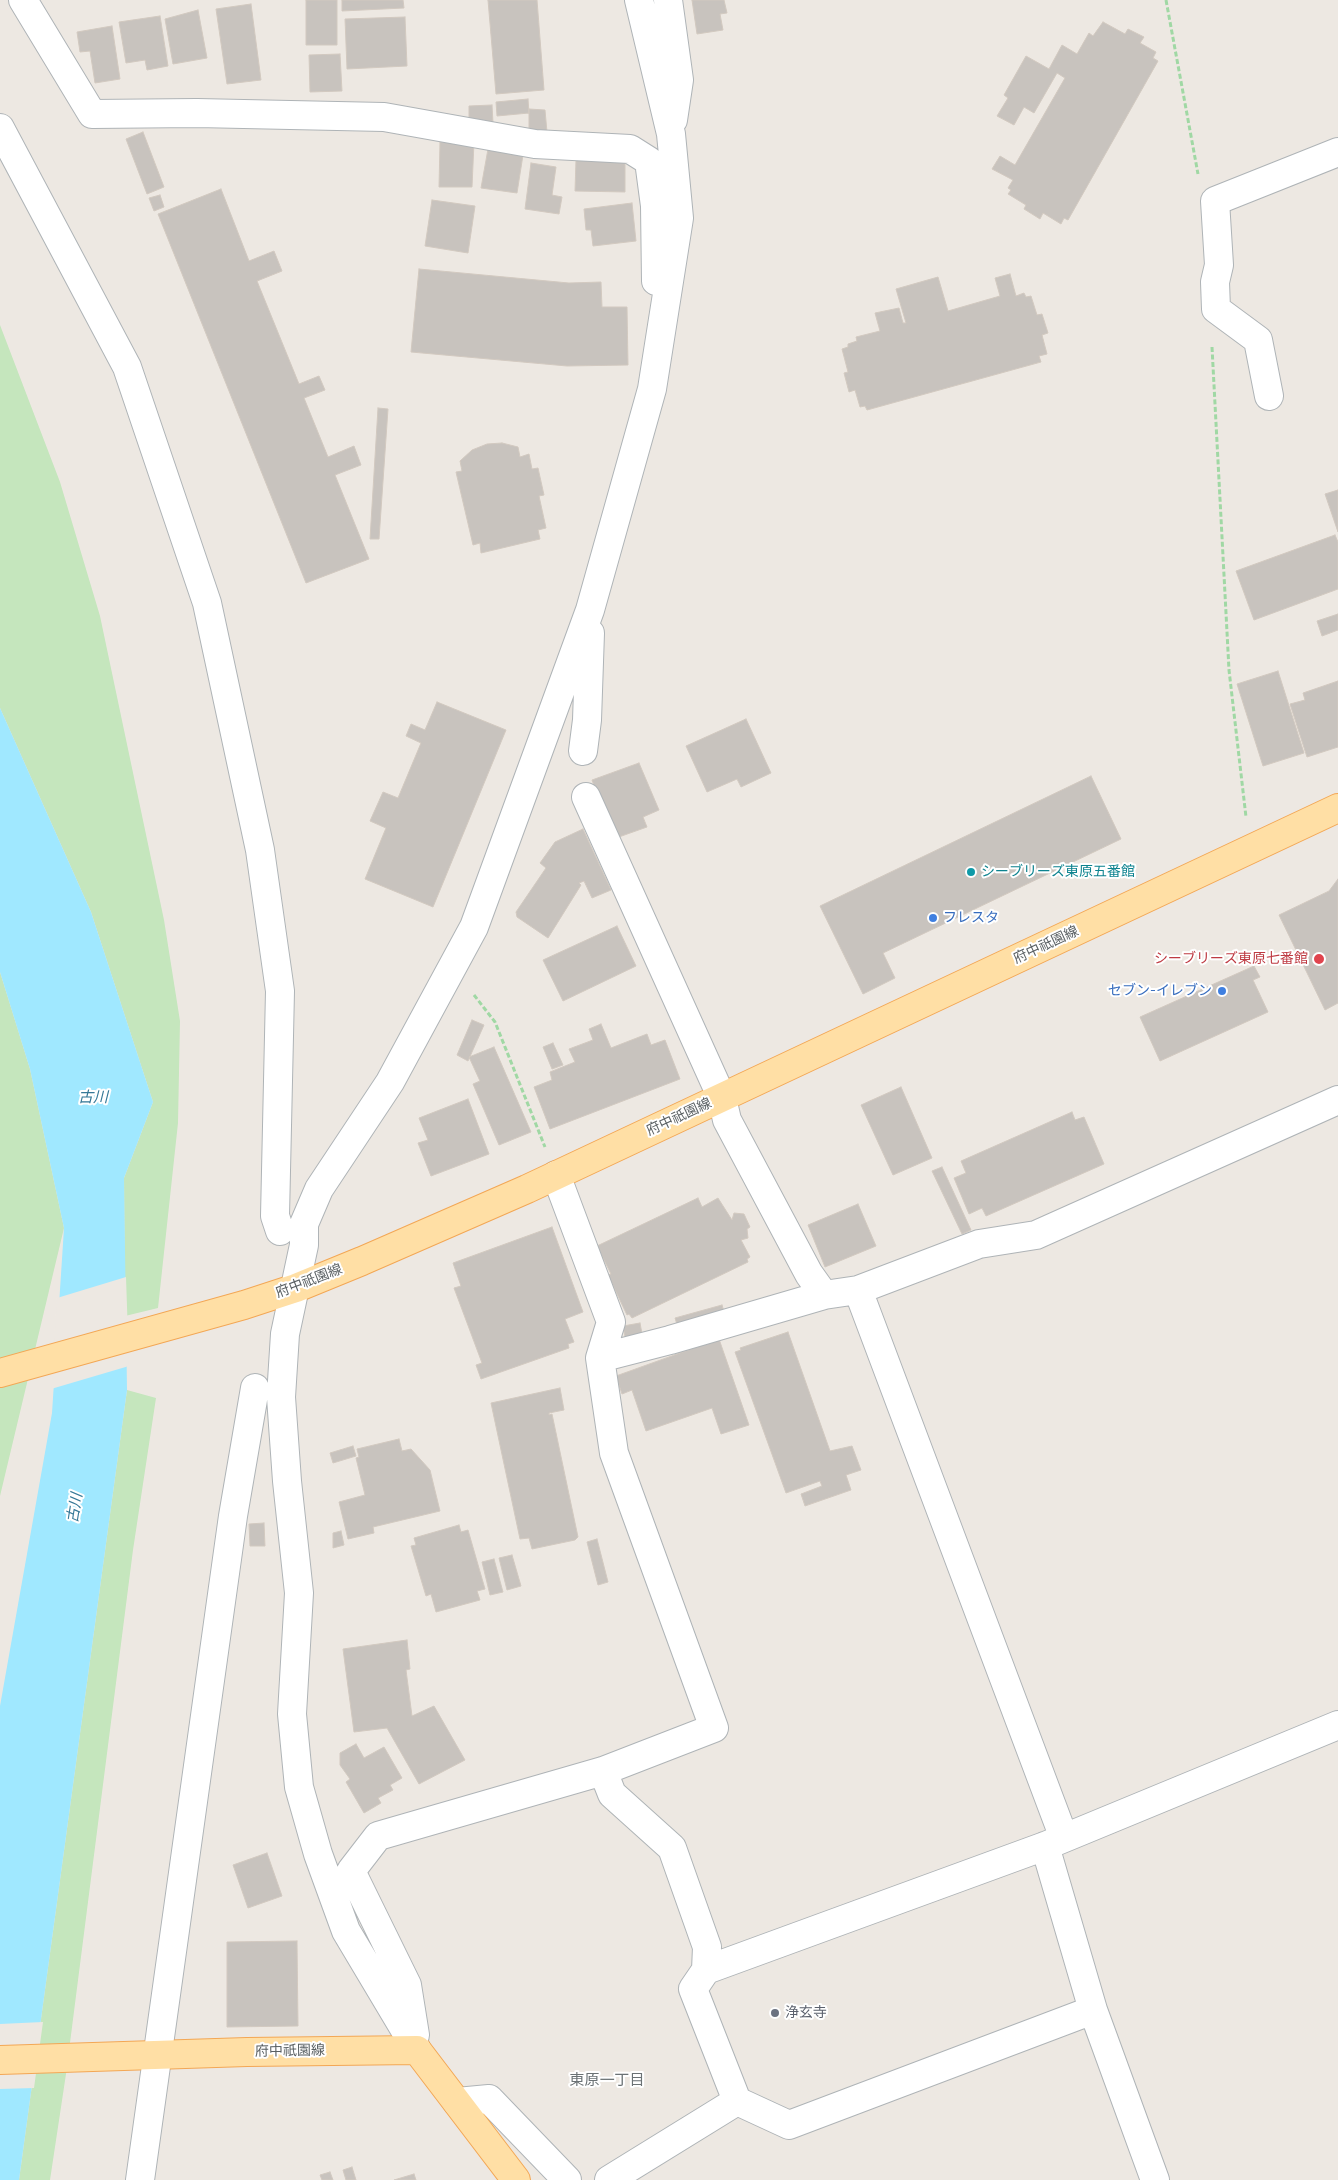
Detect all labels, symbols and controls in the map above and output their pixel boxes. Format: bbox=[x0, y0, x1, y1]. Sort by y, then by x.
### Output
place label: シーブリーズ東原五番館 bbox=[981, 864, 1135, 880]
marker: シーブリーズ東原五番館 bbox=[965, 866, 977, 878]
place label: フレスタ bbox=[943, 910, 999, 926]
marker: フレスタ bbox=[927, 912, 939, 924]
street label: 府中祇園線 bbox=[1011, 923, 1081, 967]
place label: シーブリーズ東原七番館 bbox=[1154, 951, 1308, 967]
marker: シーブリーズ東原七番館 bbox=[1312, 952, 1326, 966]
place label: セブン-イレブン bbox=[1108, 983, 1212, 999]
marker: セブン-イレブン bbox=[1216, 985, 1228, 997]
water label: 古川 bbox=[78, 1088, 108, 1106]
street label: 府中祇園線 bbox=[644, 1095, 714, 1139]
street label: 府中祇園線 bbox=[273, 1261, 345, 1301]
water label: 古川 bbox=[64, 1492, 86, 1524]
place label: 浄玄寺 bbox=[785, 2005, 827, 2021]
marker: 浄玄寺 bbox=[769, 2007, 781, 2019]
street label: 府中祇園線 bbox=[255, 2042, 325, 2060]
district label: 東原一丁目 bbox=[570, 2071, 644, 2089]

